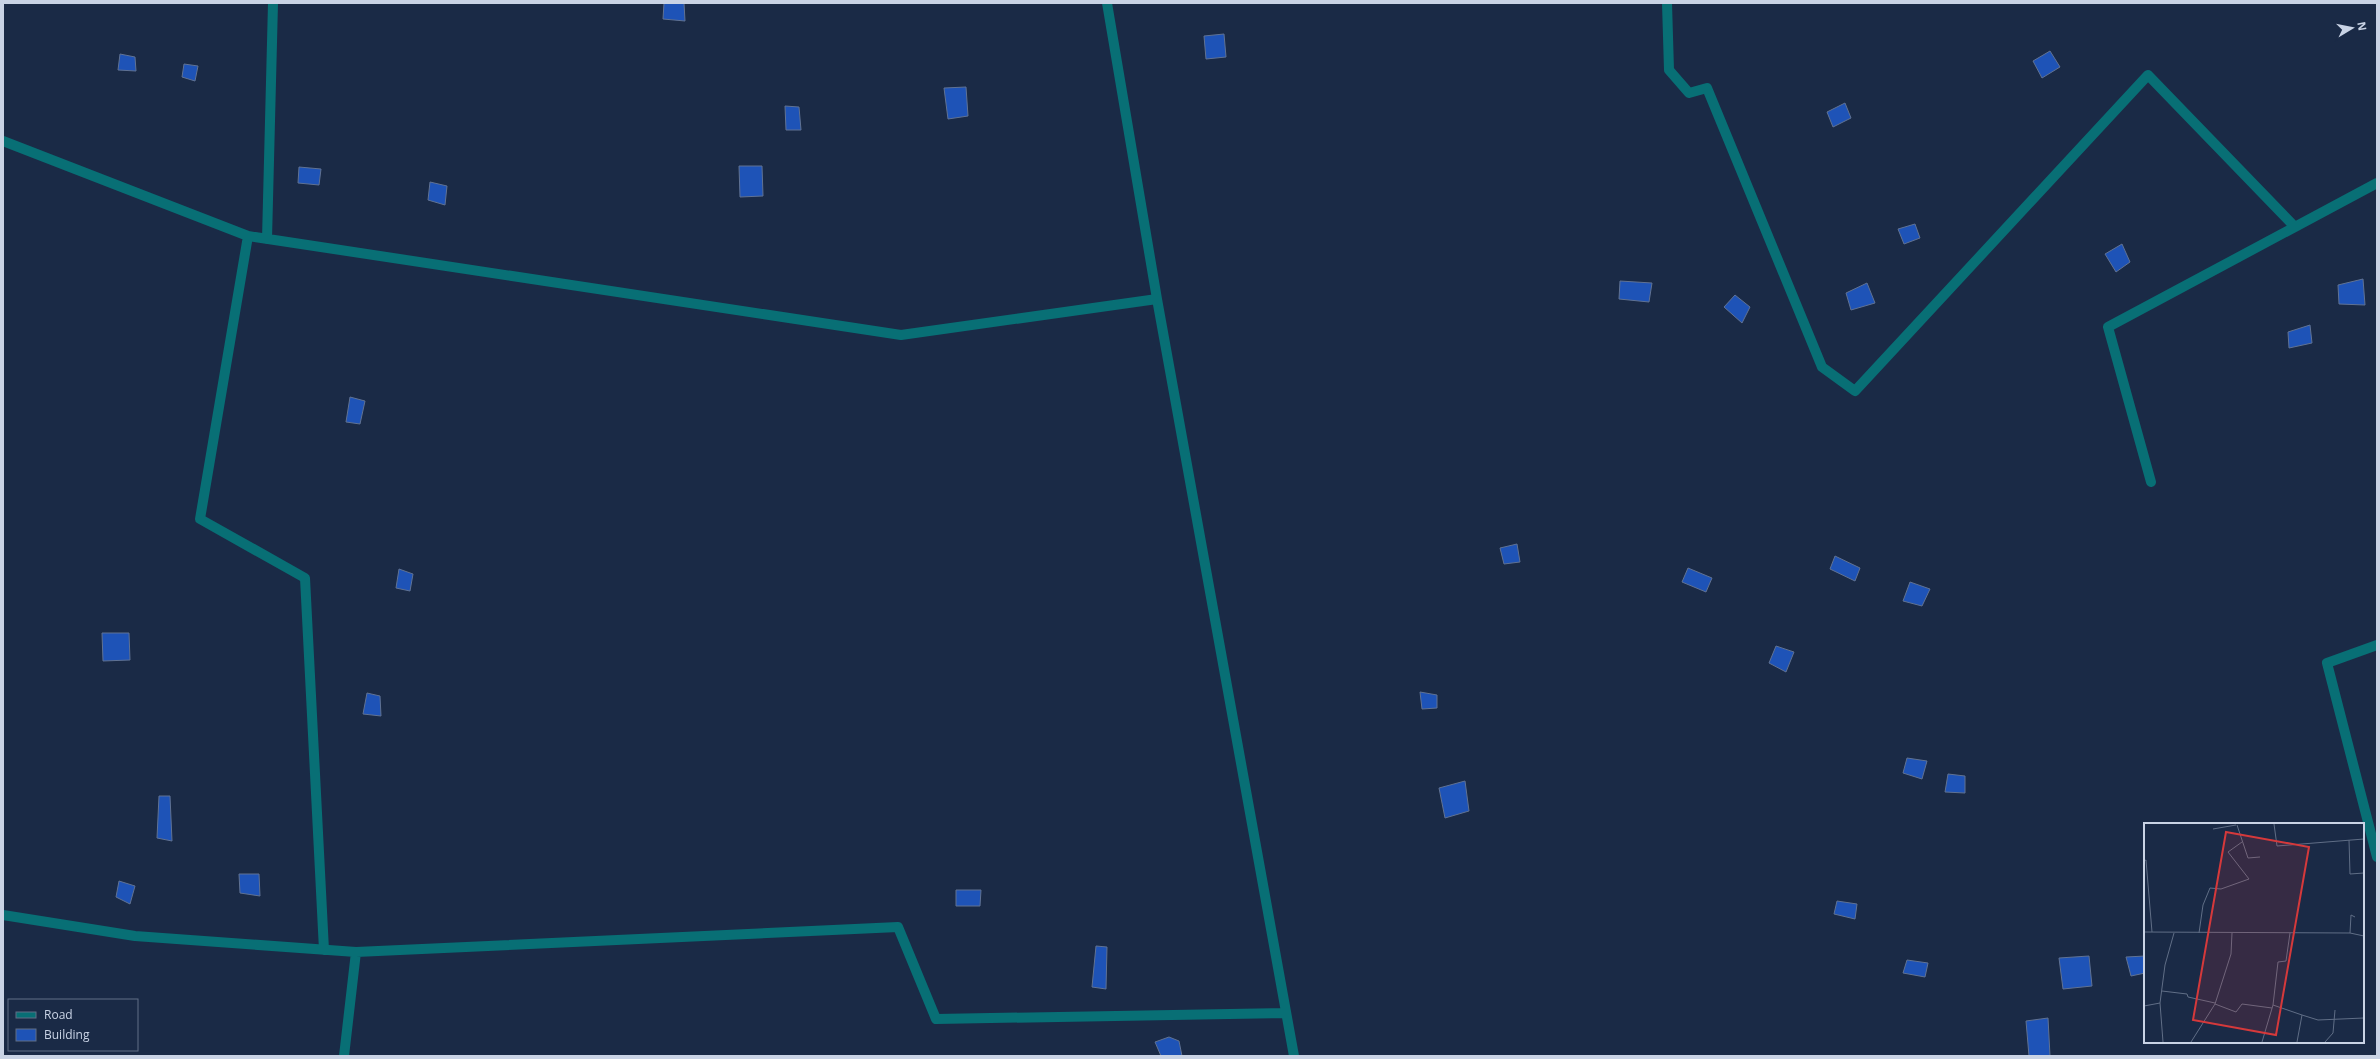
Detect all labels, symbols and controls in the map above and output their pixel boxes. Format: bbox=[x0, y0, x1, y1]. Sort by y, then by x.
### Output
north arrow bbox=[2332, 8, 2372, 48]
text: N bbox=[2354, 20, 2371, 32]
inset map bbox=[2144, 823, 2364, 1043]
legend bbox=[8, 999, 138, 1051]
text: Road bbox=[44, 1006, 73, 1023]
text: Building bbox=[44, 1026, 90, 1043]

